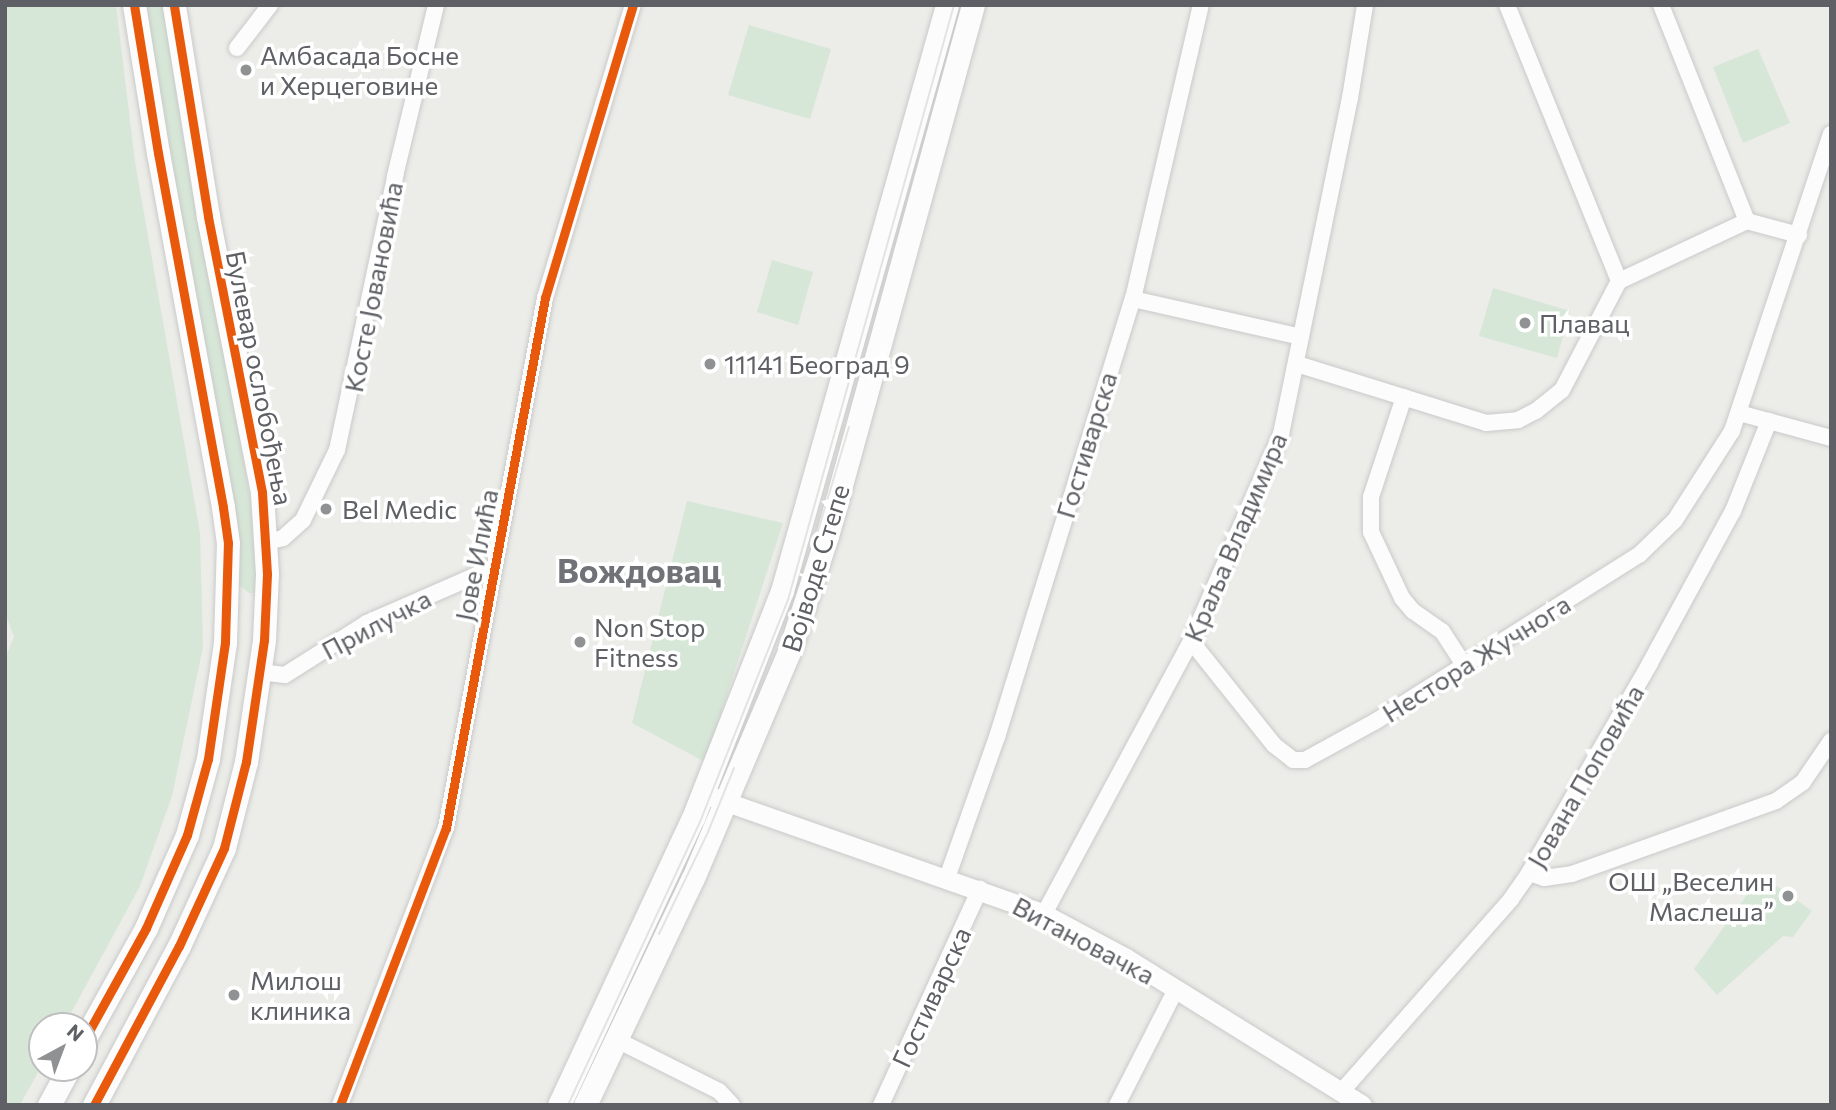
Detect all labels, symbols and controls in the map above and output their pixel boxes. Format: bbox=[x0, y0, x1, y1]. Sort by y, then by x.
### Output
place label: Амбасада Босне и Херцеговине bbox=[260, 39, 459, 100]
marker: Амбасада Босне и Херцеговине bbox=[238, 62, 254, 78]
street label: Косте Јовановића bbox=[337, 179, 409, 395]
street label: Булевар ослобођења bbox=[220, 248, 300, 508]
place label: Плавац bbox=[1539, 307, 1629, 339]
marker: Плавац bbox=[1517, 315, 1533, 331]
place label: 11141 Београд 9 bbox=[724, 348, 910, 380]
marker: 11141 Београд 9 bbox=[702, 356, 718, 372]
street label: Гостиварска bbox=[1049, 368, 1123, 522]
street label: Краља Владимира bbox=[1177, 428, 1293, 646]
street label: Војводе Степе bbox=[775, 480, 855, 656]
street label: Јове Илића bbox=[448, 487, 504, 623]
place label: Bel Medic bbox=[342, 493, 457, 525]
marker: Bel Medic bbox=[316, 499, 336, 519]
district label: Вождовац bbox=[557, 550, 721, 590]
street label: Прилучка bbox=[316, 582, 436, 666]
street label: Нестора Жучнога bbox=[1376, 588, 1576, 728]
place label: Non Stop Fitness bbox=[594, 611, 705, 672]
marker: Non Stop Fitness bbox=[572, 634, 588, 650]
street label: Јована Поповића bbox=[1520, 679, 1650, 873]
place label: ОШ „Веселин Маслеша” bbox=[1608, 865, 1774, 926]
marker: ОШ „Веселин Маслеша” bbox=[1780, 888, 1796, 904]
street label: Витановачка bbox=[1008, 890, 1160, 990]
street label: Гостиварска bbox=[885, 922, 977, 1072]
place label: Милош клиника bbox=[250, 964, 351, 1026]
marker: Милош клиника bbox=[224, 985, 244, 1005]
north arrow bbox=[28, 1012, 98, 1082]
text: N bbox=[63, 1019, 89, 1046]

